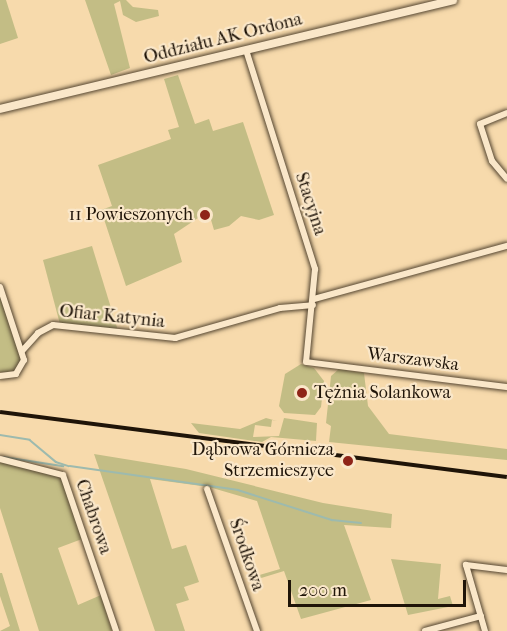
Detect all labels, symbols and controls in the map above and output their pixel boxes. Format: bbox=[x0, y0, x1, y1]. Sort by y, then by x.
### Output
street label: Oddziału AK Ordona bbox=[142, 9, 304, 69]
street label: Stacyjna bbox=[290, 170, 330, 238]
place label: 11 Powieszonych bbox=[69, 204, 193, 226]
marker: 11 Powieszonych bbox=[198, 208, 212, 222]
street label: Ofiar Katynia bbox=[58, 301, 166, 333]
street label: Warszawska bbox=[366, 344, 460, 376]
place label: Tężnia Solankowa bbox=[314, 382, 451, 404]
marker: Tężnia Solankowa bbox=[295, 386, 309, 400]
place label: Dąbrowa Górnicza Strzemieszyce bbox=[192, 440, 334, 482]
marker: Dąbrowa Górnicza Strzemieszyce bbox=[339, 452, 357, 470]
street label: Chabrowa bbox=[70, 477, 116, 557]
street label: Środkowa bbox=[224, 516, 268, 594]
scale bar bbox=[291, 568, 470, 606]
text: 200 m bbox=[299, 580, 347, 601]

